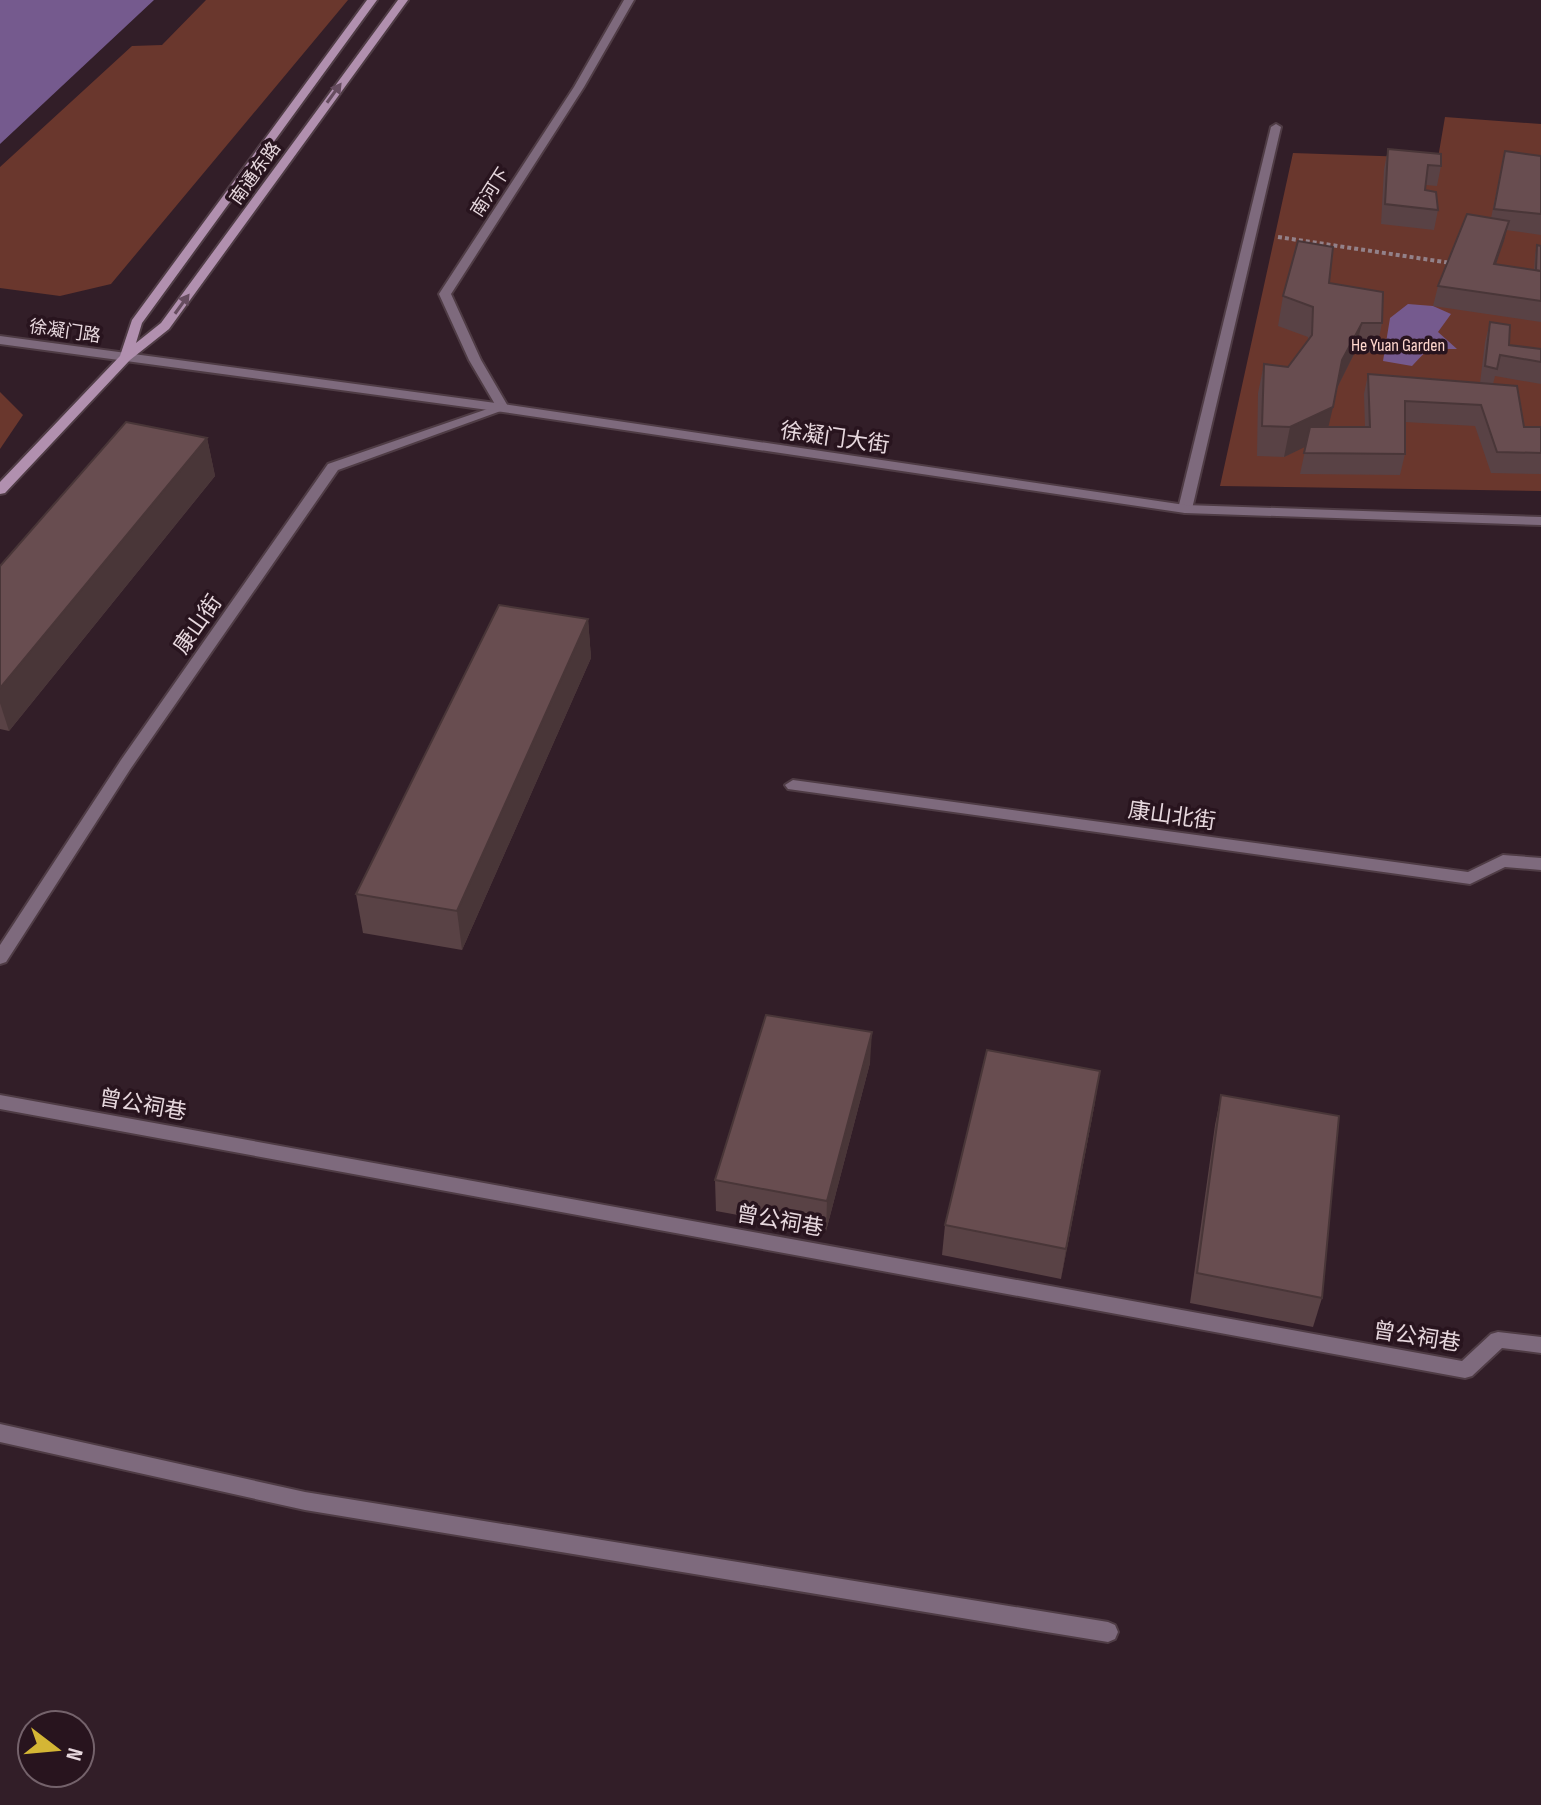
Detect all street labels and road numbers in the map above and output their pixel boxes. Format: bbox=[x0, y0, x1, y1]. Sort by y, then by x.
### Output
street label: 南通东路 bbox=[226, 138, 285, 209]
street label: 南河下 bbox=[467, 164, 514, 221]
street label: 徐凝门路 bbox=[28, 316, 102, 347]
street label: 徐凝门大街 bbox=[778, 417, 891, 460]
street label: 康山街 bbox=[168, 590, 228, 660]
street label: 康山北街 bbox=[1126, 797, 1217, 836]
street label: 曾公祠巷 bbox=[97, 1085, 188, 1126]
street label: 曾公祠巷 bbox=[734, 1201, 825, 1242]
street label: 曾公祠巷 bbox=[1371, 1317, 1462, 1358]

